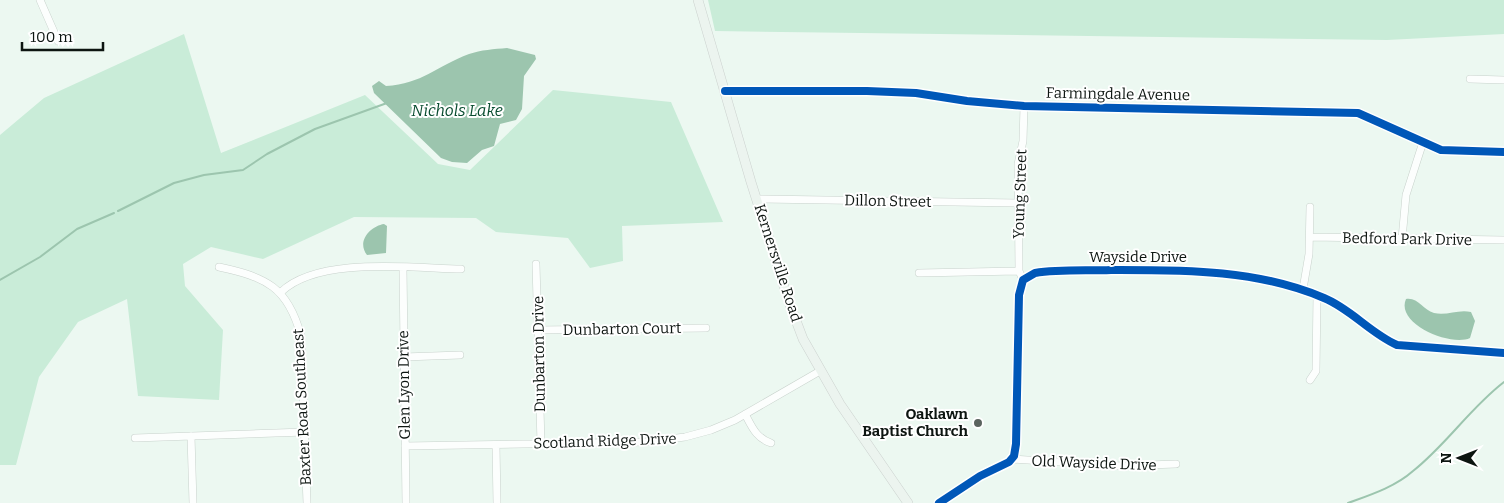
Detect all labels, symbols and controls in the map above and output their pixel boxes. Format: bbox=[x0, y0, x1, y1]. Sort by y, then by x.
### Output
scale bar bbox=[22, 20, 104, 52]
text: 100 m bbox=[30, 28, 73, 46]
street label: Farmingdale Avenue bbox=[1046, 84, 1190, 104]
water label: Nichols Lake bbox=[411, 101, 503, 120]
street label: Young Street bbox=[1009, 148, 1031, 239]
street label: Dillon Street bbox=[844, 191, 932, 211]
street label: Kernersville Road bbox=[750, 202, 806, 324]
street label: Bedford Park Drive bbox=[1342, 229, 1472, 249]
street label: Wayside Drive bbox=[1089, 248, 1187, 266]
street label: Dunbarton Drive bbox=[529, 296, 549, 412]
street label: Dunbarton Court bbox=[563, 319, 682, 339]
street label: Baxter Road Southeast bbox=[289, 327, 315, 486]
street label: Glen Lyon Drive bbox=[394, 330, 414, 440]
place label: Oaklawn Baptist Church bbox=[862, 405, 969, 440]
marker: Oaklawn Baptist Church bbox=[972, 417, 984, 429]
street label: Scotland Ridge Drive bbox=[533, 430, 677, 452]
north arrow bbox=[1434, 433, 1484, 483]
street label: Old Wayside Drive bbox=[1031, 452, 1157, 474]
text: N bbox=[1438, 452, 1455, 463]

